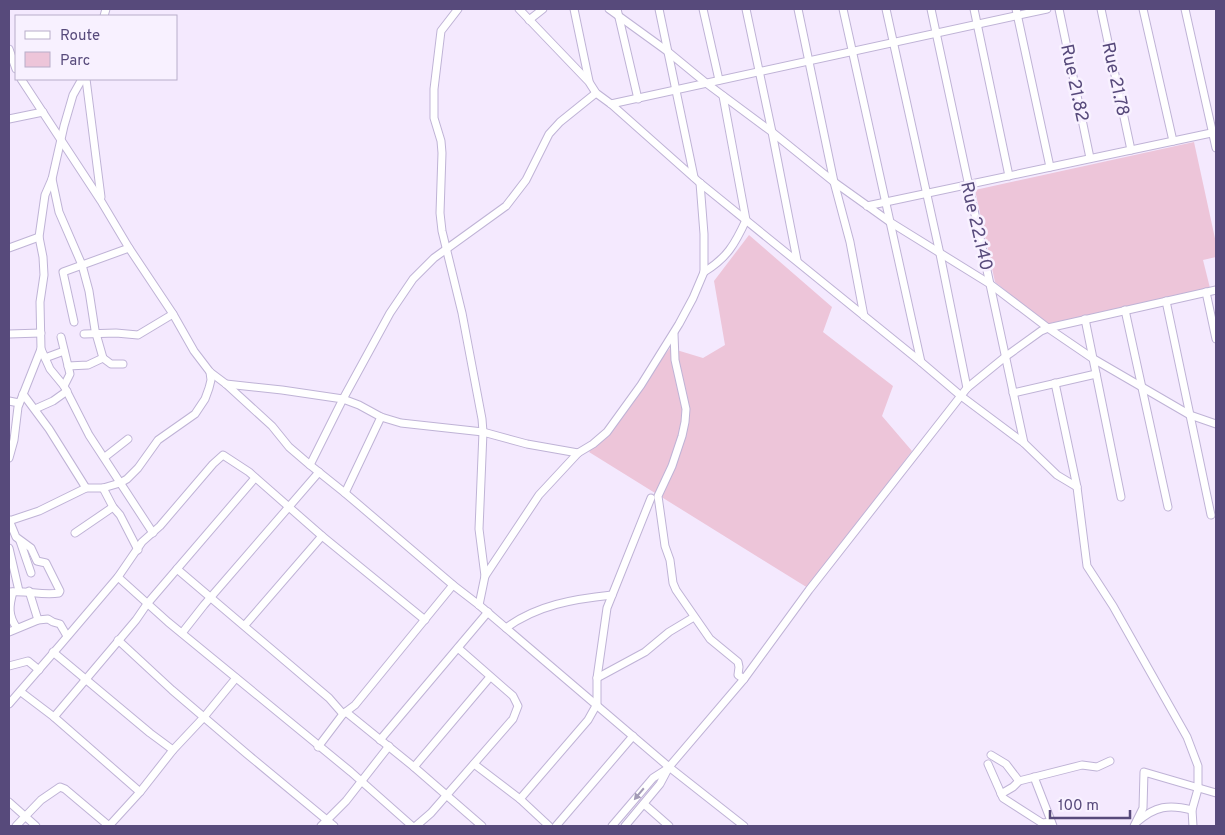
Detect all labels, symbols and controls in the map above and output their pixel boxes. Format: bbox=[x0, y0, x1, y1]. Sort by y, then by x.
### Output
legend bbox=[15, 15, 178, 80]
text: Route bbox=[60, 27, 100, 46]
street label: Rue 21.78 bbox=[1095, 40, 1134, 119]
street label: Rue 21.82 bbox=[1054, 42, 1093, 124]
text: Parc bbox=[60, 52, 90, 71]
street label: Rue 22.140 bbox=[954, 179, 997, 273]
one-way arrow bbox=[633, 788, 644, 801]
scale bar bbox=[1050, 788, 1130, 820]
text: 100 m bbox=[1058, 797, 1099, 816]

